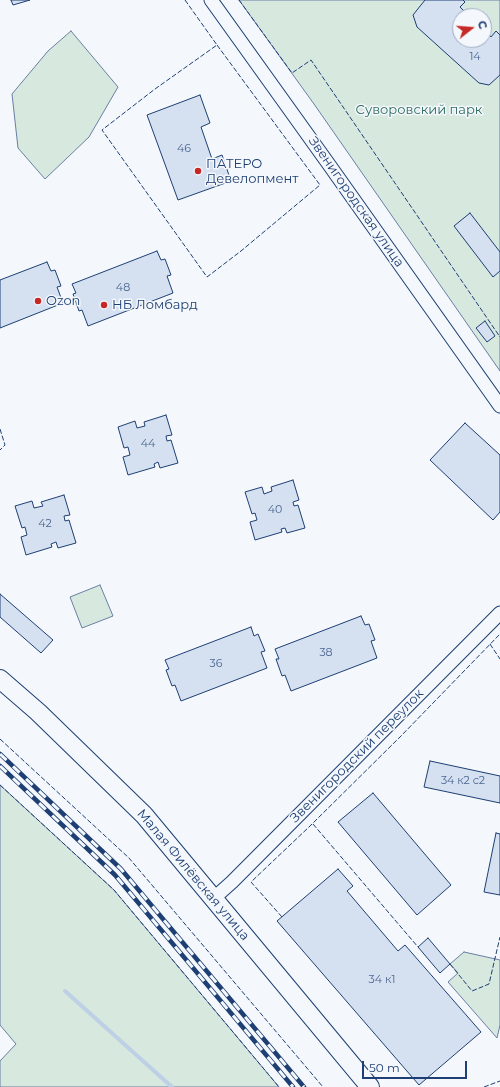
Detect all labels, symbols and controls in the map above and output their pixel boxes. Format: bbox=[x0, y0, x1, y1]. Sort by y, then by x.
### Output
north arrow bbox=[452, 8, 492, 48]
text: С bbox=[475, 19, 490, 31]
house number: 14 bbox=[469, 50, 481, 64]
park label: Суворовский парк bbox=[356, 102, 482, 118]
street label: Звенигородская улица bbox=[305, 134, 407, 270]
house number: 46 bbox=[177, 142, 191, 156]
place label: ПАТЕРО Девелопмент bbox=[206, 156, 298, 187]
marker: ПАТЕРО Девелопмент bbox=[193, 166, 203, 176]
house number: 48 bbox=[116, 281, 130, 295]
place label: Ozon bbox=[46, 293, 80, 309]
marker: Ozon bbox=[33, 296, 43, 306]
place label: НБ Ломбард bbox=[112, 297, 198, 313]
marker: НБ Ломбард bbox=[99, 300, 109, 310]
house number: 44 bbox=[141, 437, 155, 451]
house number: 40 bbox=[268, 503, 282, 517]
house number: 42 bbox=[38, 517, 52, 531]
house number: 38 bbox=[319, 646, 333, 660]
house number: 36 bbox=[210, 657, 222, 671]
street label: Звенигородский переулок bbox=[287, 686, 427, 826]
house number: 34 к2 с2 bbox=[441, 774, 485, 788]
street label: Малая Филёвская улица bbox=[134, 806, 252, 944]
house number: 34 к1 bbox=[369, 973, 395, 987]
scale bar bbox=[364, 1053, 469, 1079]
text: 50 m bbox=[369, 1060, 400, 1075]

